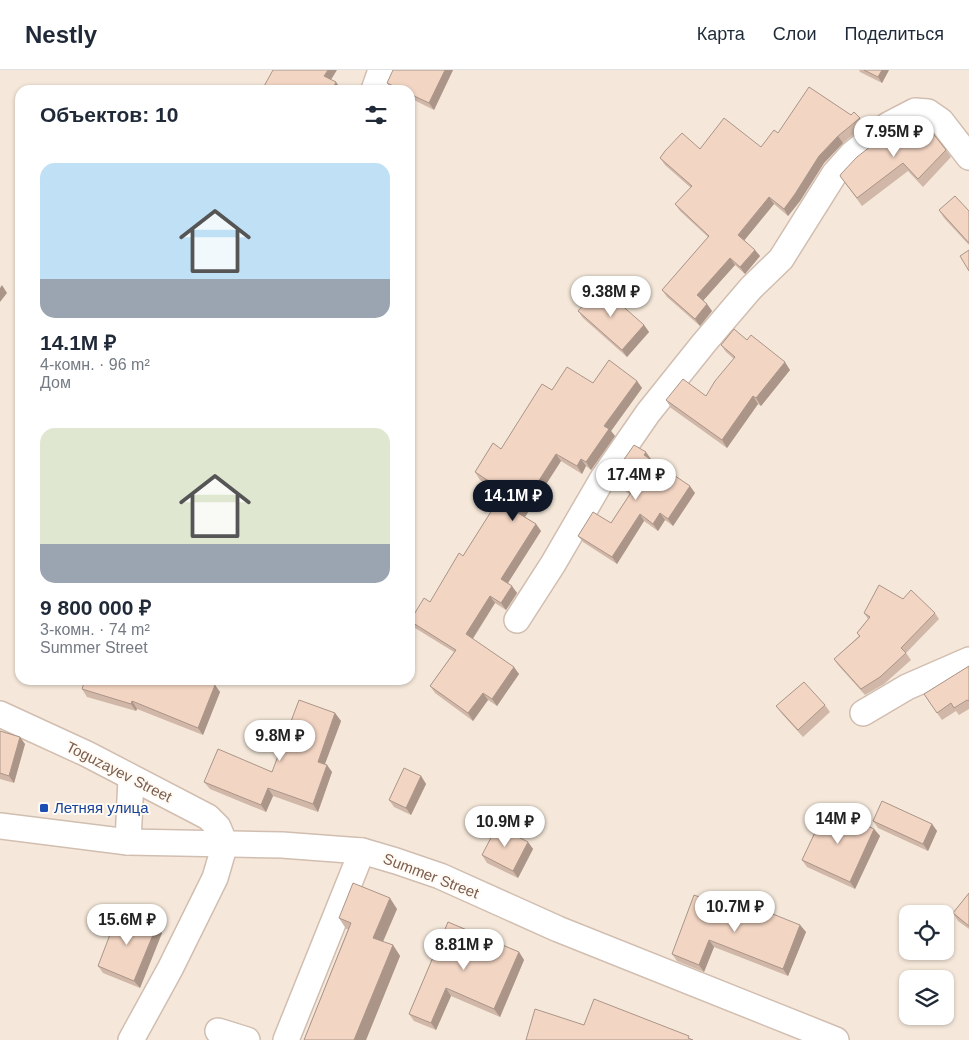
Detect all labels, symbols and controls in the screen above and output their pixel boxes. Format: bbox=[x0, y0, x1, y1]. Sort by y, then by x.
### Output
text: Nestly bbox=[25, 21, 97, 48]
text: Карта bbox=[697, 24, 745, 44]
text: Слои bbox=[773, 24, 817, 44]
text: Поделиться bbox=[845, 24, 944, 44]
icon: filters bbox=[362, 101, 390, 129]
text: Объектов: 10 bbox=[40, 103, 178, 126]
pin: 7.95M ₽ bbox=[848, 116, 940, 158]
text: 7.95M ₽ bbox=[865, 123, 923, 140]
icon: home bbox=[170, 196, 260, 286]
pin: 9.38M ₽ bbox=[565, 276, 657, 318]
text: 9.38M ₽ bbox=[582, 283, 640, 300]
text: 14.1M ₽ bbox=[40, 331, 116, 354]
text: 4-комн. · 96 m² bbox=[40, 356, 150, 373]
text: Дом bbox=[40, 374, 71, 391]
pin: 17.4M ₽ bbox=[590, 458, 682, 501]
icon: home bbox=[170, 461, 260, 551]
text: 17.4M ₽ bbox=[607, 466, 665, 483]
pin: 14.1M ₽ bbox=[467, 480, 559, 522]
text: 14.1M ₽ bbox=[484, 487, 542, 504]
text: 9 800 000 ₽ bbox=[40, 596, 151, 619]
text: 3-комн. · 74 m² bbox=[40, 621, 150, 638]
text: Summer Street bbox=[40, 639, 148, 656]
pin: 9.8M ₽ bbox=[239, 720, 321, 762]
text: 9.8M ₽ bbox=[255, 727, 305, 744]
street label: Toguzayev Street bbox=[64, 738, 175, 806]
place label: Летняя улица bbox=[54, 799, 149, 816]
marker: Летняя улица bbox=[38, 802, 50, 814]
pin: 14M ₽ bbox=[803, 802, 873, 845]
pin: 10.9M ₽ bbox=[459, 806, 551, 848]
text: 14M ₽ bbox=[816, 810, 860, 827]
text: 10.9M ₽ bbox=[476, 813, 534, 830]
street label: Summer Street bbox=[381, 850, 482, 902]
pin: 10.7M ₽ bbox=[689, 890, 781, 933]
text: 10.7M ₽ bbox=[706, 898, 764, 915]
pin: 15.6M ₽ bbox=[81, 904, 173, 946]
map controls bbox=[899, 905, 954, 1025]
button: locate bbox=[899, 905, 954, 960]
text: 15.6M ₽ bbox=[98, 911, 156, 928]
pin: 8.81M ₽ bbox=[418, 928, 510, 971]
text: 8.81M ₽ bbox=[435, 936, 493, 953]
button: layers bbox=[899, 970, 954, 1025]

